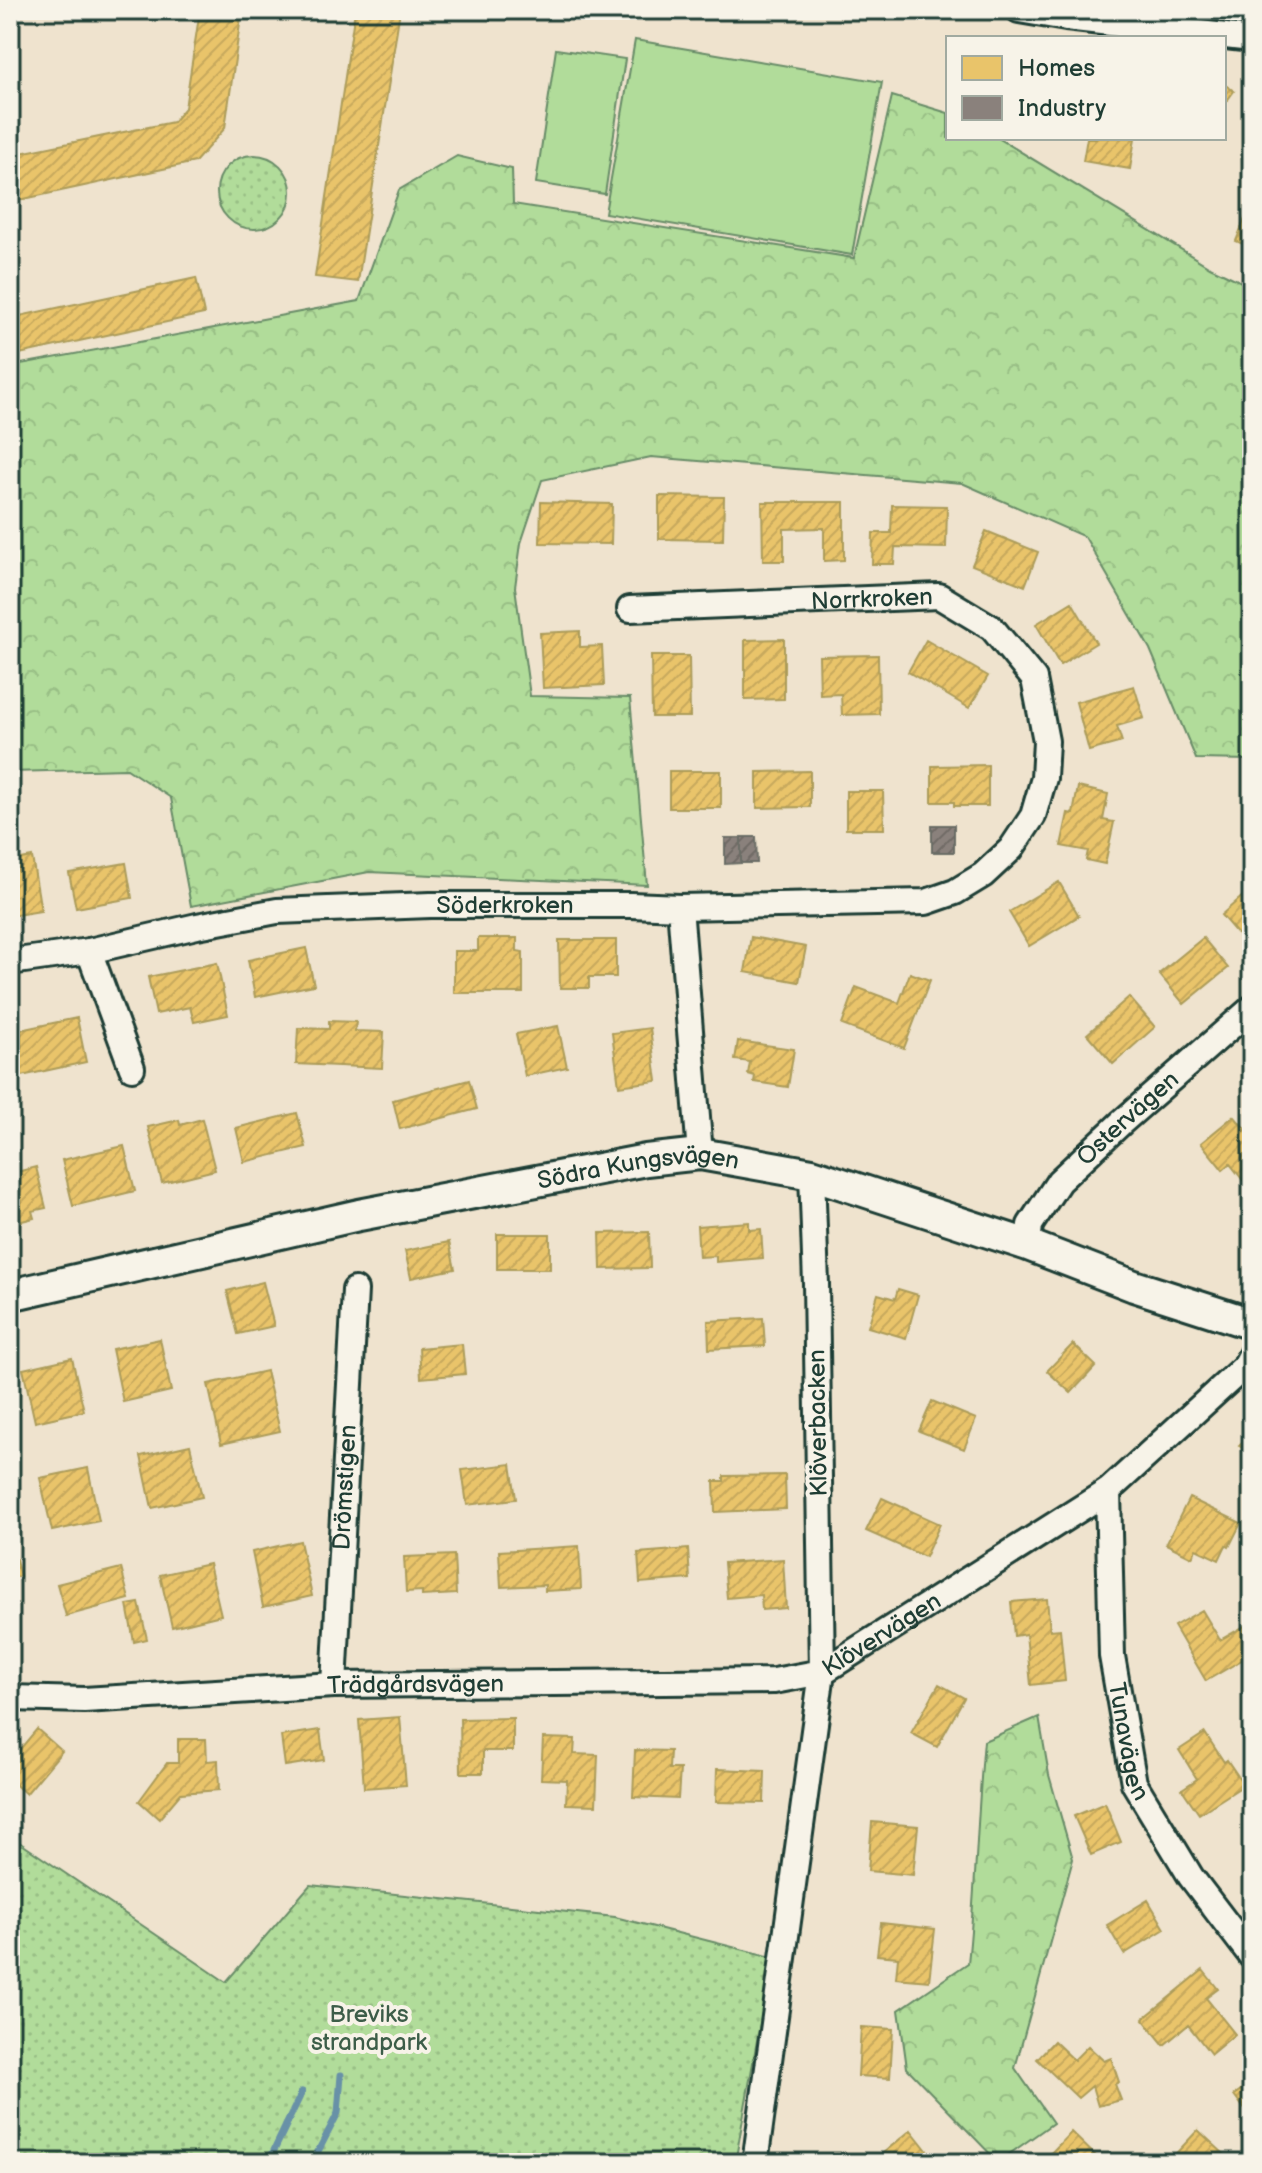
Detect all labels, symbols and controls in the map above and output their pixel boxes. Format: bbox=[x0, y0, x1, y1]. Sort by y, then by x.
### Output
legend bbox=[946, 36, 1226, 140]
text: Homes bbox=[1018, 54, 1095, 83]
text: Industry bbox=[1018, 94, 1106, 123]
street label: Norrkroken bbox=[810, 582, 933, 616]
street label: Söderkroken bbox=[436, 891, 574, 920]
street label: Östervägen bbox=[1071, 1065, 1185, 1171]
street label: Södra Kungsvägen bbox=[535, 1139, 741, 1195]
street label: Klöverbacken bbox=[802, 1349, 834, 1497]
street label: Drömstigen bbox=[327, 1424, 362, 1551]
street label: Klövervägen bbox=[817, 1586, 946, 1683]
street label: Trädgårdsvägen bbox=[326, 1669, 504, 1700]
street label: Tunavägen bbox=[1102, 1680, 1156, 1806]
park label: Breviks strandpark bbox=[311, 2000, 427, 2057]

